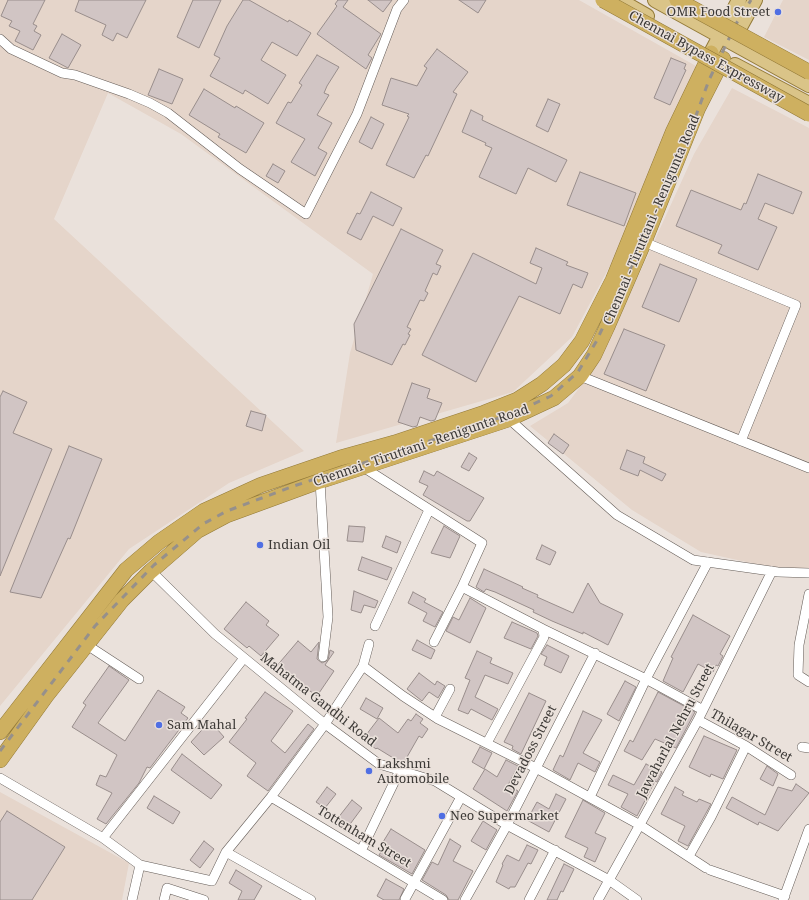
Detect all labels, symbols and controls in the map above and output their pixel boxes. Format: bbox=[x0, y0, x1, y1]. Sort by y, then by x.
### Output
place label: OMR Food Street bbox=[666, 4, 770, 20]
marker: OMR Food Street bbox=[773, 7, 783, 17]
street label: Chennai Bypass Expressway bbox=[626, 8, 786, 106]
street label: Chennai - Tiruttani - Renigunta Road bbox=[601, 113, 703, 327]
street label: Chennai - Tiruttani - Renigunta Road bbox=[311, 402, 531, 490]
place label: Indian Oil bbox=[268, 537, 330, 553]
marker: Indian Oil bbox=[255, 540, 265, 550]
street label: Mahatma Gandhi Road bbox=[257, 650, 379, 750]
street label: Jawaharlal Nehru Street bbox=[634, 661, 718, 801]
street label: Devadoss Street bbox=[502, 703, 560, 797]
street label: Thilagar Street bbox=[707, 706, 795, 766]
place label: Sam Mahal bbox=[167, 717, 236, 733]
marker: Sam Mahal bbox=[154, 720, 164, 730]
place label: Lakshmi Automobile bbox=[377, 756, 449, 787]
marker: Lakshmi Automobile bbox=[364, 766, 374, 776]
street label: Tottenham Street bbox=[314, 803, 414, 871]
place label: Neo Supermarket bbox=[450, 808, 559, 824]
marker: Neo Supermarket bbox=[437, 811, 447, 821]

